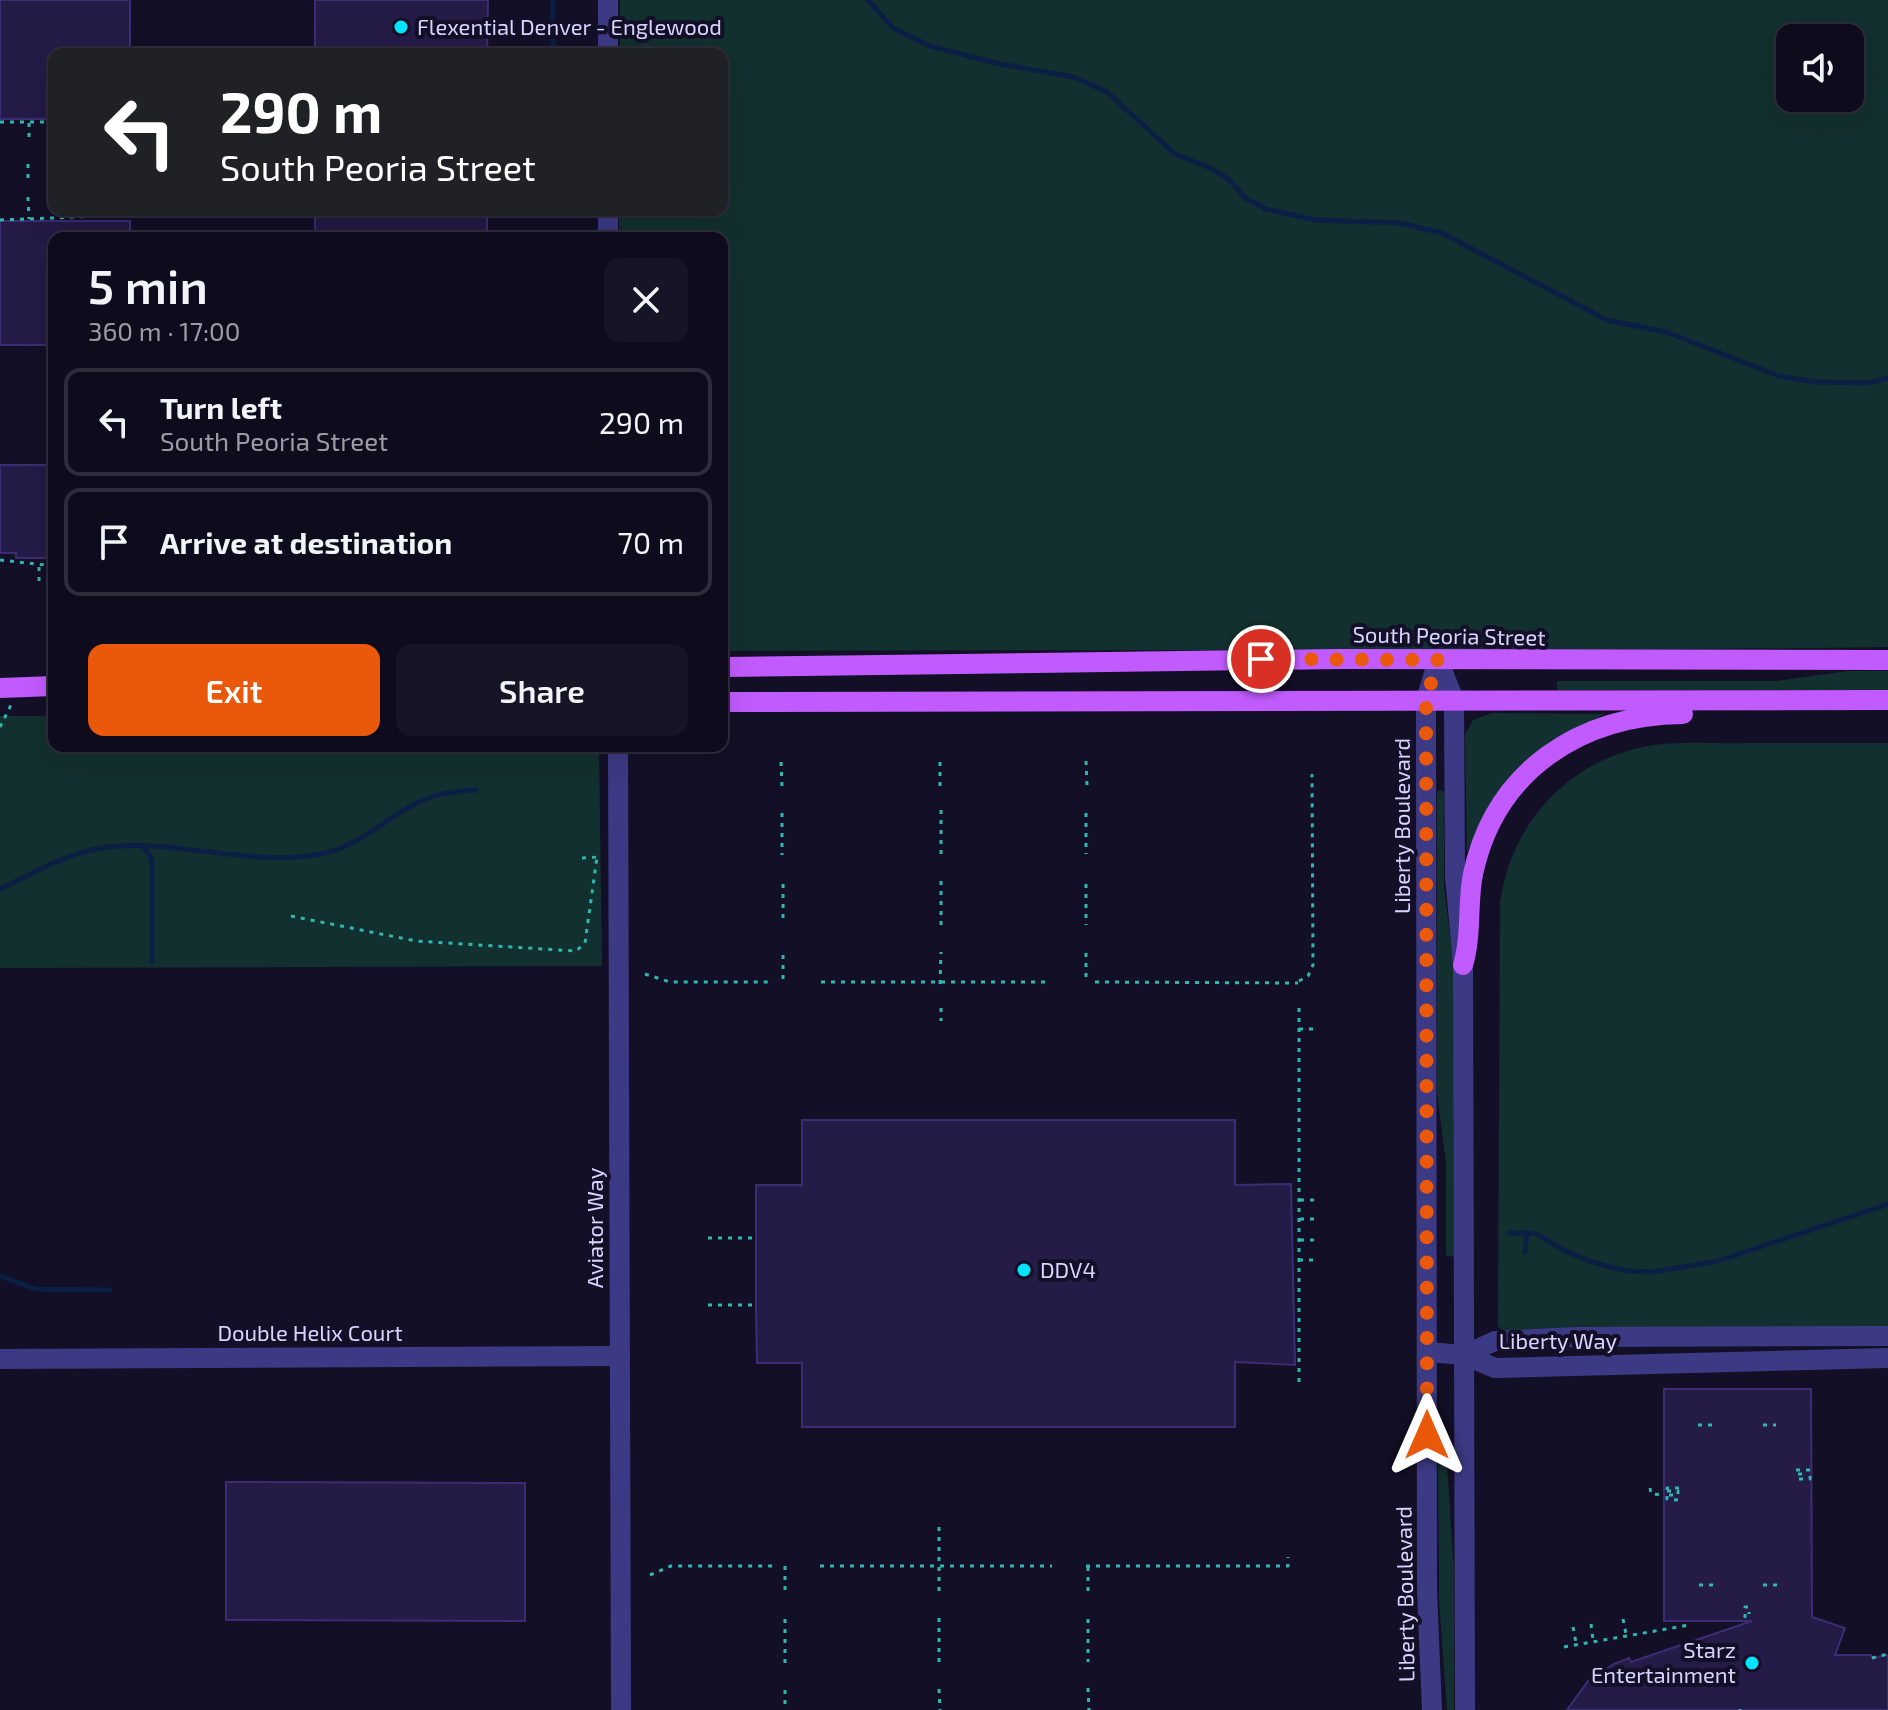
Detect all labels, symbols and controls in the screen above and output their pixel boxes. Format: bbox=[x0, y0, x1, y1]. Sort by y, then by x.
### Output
place label: Flexential Denver - Englewood bbox=[417, 13, 722, 39]
marker: Flexential Denver - Englewood bbox=[392, 18, 410, 36]
map controls bbox=[1776, 24, 1864, 112]
button: sound bbox=[1776, 24, 1864, 112]
text: 290 m bbox=[220, 77, 382, 144]
icon: left bbox=[88, 80, 192, 184]
text: South Peoria Street bbox=[220, 145, 536, 188]
text: 5 min bbox=[88, 256, 208, 314]
button: close bbox=[604, 258, 688, 342]
text: 360 m · 17:00 bbox=[88, 315, 240, 346]
text: Turn left bbox=[160, 389, 282, 425]
icon: left bbox=[92, 400, 136, 444]
text: 290 m bbox=[599, 404, 684, 440]
text: South Peoria Street bbox=[160, 425, 388, 456]
icon: arrive bbox=[92, 520, 136, 564]
text: Arrive at destination bbox=[160, 524, 452, 560]
text: 70 m bbox=[618, 524, 684, 560]
street label: South Peoria Street bbox=[1352, 620, 1546, 650]
pin bbox=[1227, 625, 1295, 693]
icon: arrive bbox=[1239, 637, 1283, 681]
button: Exit bbox=[88, 644, 380, 736]
button: Share bbox=[396, 644, 688, 736]
street label: Liberty Boulevard bbox=[1388, 738, 1414, 914]
street label: Aviator Way bbox=[581, 1167, 607, 1288]
place label: DDV4 bbox=[1040, 1256, 1096, 1282]
marker: DDV4 bbox=[1015, 1261, 1033, 1279]
street label: Double Helix Court bbox=[217, 1319, 403, 1345]
street label: Liberty Way bbox=[1499, 1327, 1618, 1353]
position arrow bbox=[1385, 1393, 1469, 1477]
street label: Liberty Boulevard bbox=[1389, 1506, 1419, 1682]
place label: Starz Entertainment bbox=[1591, 1636, 1736, 1687]
marker: Starz Entertainment bbox=[1743, 1654, 1761, 1672]

